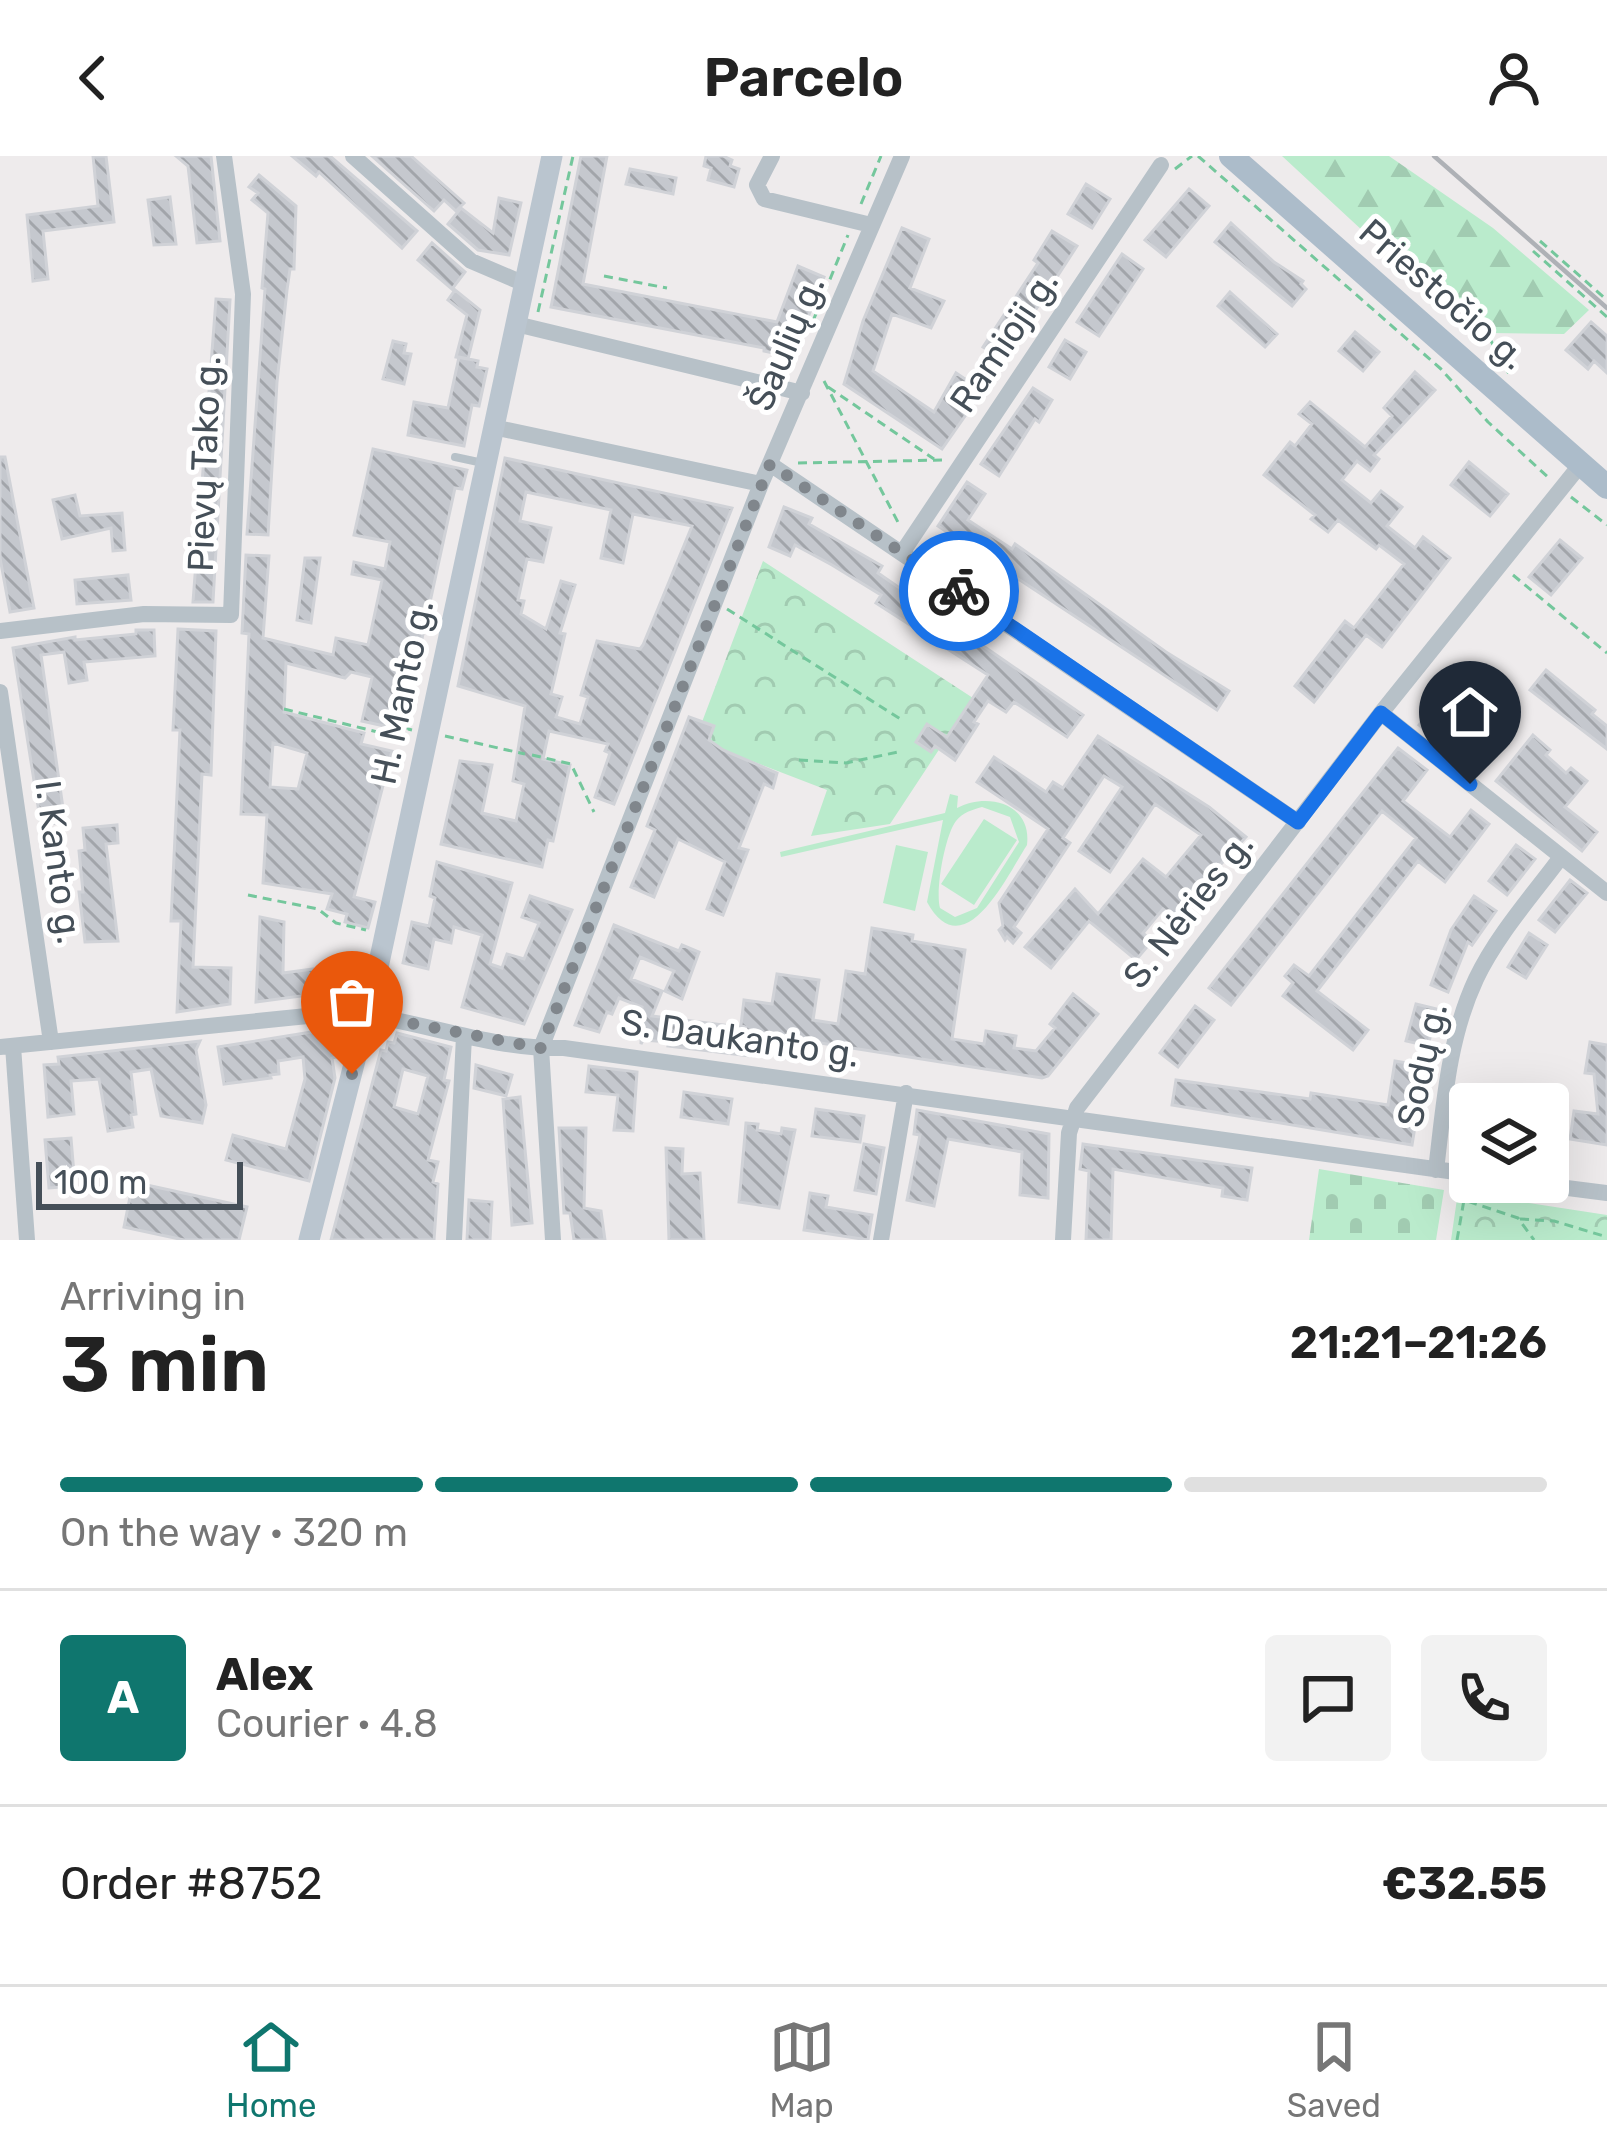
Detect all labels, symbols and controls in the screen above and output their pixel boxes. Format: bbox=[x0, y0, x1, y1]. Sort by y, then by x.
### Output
icon: back bbox=[60, 45, 126, 111]
icon: person bbox=[1481, 45, 1547, 111]
text: Parcelo bbox=[703, 46, 904, 110]
street label: Priestočio g. bbox=[1351, 210, 1535, 378]
street label: Ramioji g. bbox=[941, 262, 1067, 420]
street label: Šaulių g. bbox=[738, 269, 834, 417]
street label: Pievų Tako g. bbox=[179, 355, 229, 573]
courier bbox=[899, 531, 1019, 651]
icon: bike bbox=[926, 558, 992, 624]
street label: H. Manto g. bbox=[361, 596, 443, 788]
pin bbox=[1419, 661, 1521, 784]
icon: home bbox=[1437, 679, 1503, 745]
street label: I. Kanto g. bbox=[26, 778, 92, 946]
street label: S. Nėries g. bbox=[1114, 824, 1262, 996]
pin bbox=[301, 951, 403, 1074]
icon: bag bbox=[319, 969, 385, 1035]
street label: Sodų g. bbox=[1388, 999, 1456, 1131]
street label: S. Daukanto g. bbox=[618, 1000, 862, 1076]
map controls bbox=[1449, 1083, 1569, 1203]
button: layers bbox=[1449, 1083, 1569, 1203]
scale bar bbox=[36, 1156, 243, 1209]
text: 100 m bbox=[54, 1163, 147, 1202]
text: Arriving in bbox=[60, 1274, 246, 1320]
text: 21:21–21:26 bbox=[1290, 1316, 1547, 1369]
text: 3 min bbox=[60, 1318, 269, 1411]
text: On the way · 320 m bbox=[60, 1510, 408, 1556]
button: chat bbox=[1265, 1635, 1391, 1761]
button: phone bbox=[1421, 1635, 1547, 1761]
text: Alex bbox=[216, 1648, 314, 1701]
text: A bbox=[107, 1671, 139, 1724]
text: Courier · 4.8 bbox=[216, 1701, 438, 1747]
text: Order #8752 bbox=[60, 1857, 322, 1910]
text: €32.55 bbox=[1382, 1857, 1547, 1910]
tab: Home bbox=[226, 2014, 316, 2125]
tab: Map bbox=[769, 2014, 835, 2125]
tab: Saved bbox=[1287, 2014, 1381, 2125]

